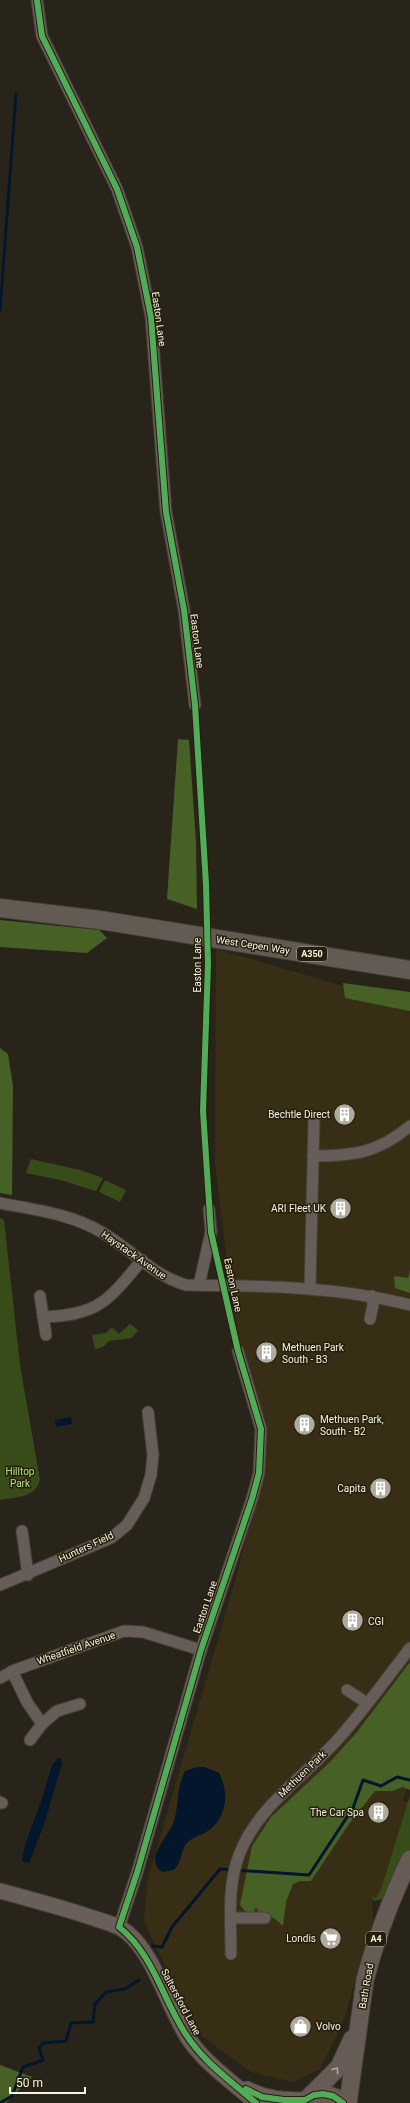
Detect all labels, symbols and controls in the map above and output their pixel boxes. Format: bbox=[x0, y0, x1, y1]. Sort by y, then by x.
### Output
street label: Easton Lane bbox=[150, 291, 168, 347]
street label: Easton Lane bbox=[188, 613, 206, 669]
street label: West Cepen Way bbox=[215, 934, 291, 956]
street label: Easton Lane bbox=[192, 938, 203, 992]
road number: A350 bbox=[297, 947, 327, 961]
building icon: Bechtle Direct bbox=[332, 1101, 358, 1127]
place label: Bechtle Direct bbox=[268, 1109, 330, 1120]
building icon: ARI Fleet UK bbox=[328, 1195, 354, 1221]
place label: ARI Fleet UK bbox=[271, 1203, 327, 1214]
street label: Haystack Avenue bbox=[99, 1229, 169, 1281]
street label: Easton Lane bbox=[222, 1257, 244, 1313]
building icon: Methuen Park South - B3 bbox=[254, 1340, 280, 1366]
place label: Methuen Park South - B3 bbox=[282, 1342, 345, 1365]
building icon: Methuen Park, South - B2 bbox=[291, 1412, 317, 1438]
place label: Methuen Park, South - B2 bbox=[320, 1414, 384, 1437]
park label: Hilltop Park bbox=[6, 1466, 35, 1489]
building icon: Capita bbox=[368, 1475, 394, 1501]
place label: Capita bbox=[337, 1483, 366, 1494]
street label: Hunters Field bbox=[57, 1530, 115, 1564]
street label: Easton Lane bbox=[191, 1579, 219, 1635]
building icon: CGI bbox=[339, 1608, 365, 1634]
place label: CGI bbox=[368, 1616, 384, 1627]
street label: Wheatfield Avenue bbox=[35, 1629, 117, 1667]
street label: Methuen Park bbox=[276, 1748, 329, 1799]
building icon: The Car Spa bbox=[366, 1799, 392, 1825]
place label: The Car Spa bbox=[310, 1807, 364, 1818]
supermarket icon: Londis bbox=[318, 1925, 344, 1951]
road number: A4 bbox=[366, 1932, 386, 1946]
place label: Londis bbox=[286, 1933, 316, 1944]
street label: Bath Road bbox=[357, 1962, 375, 2010]
street label: Saltersford Lane bbox=[159, 1967, 203, 2037]
shop icon: Volvo bbox=[288, 2013, 314, 2039]
place label: Volvo bbox=[316, 2021, 341, 2032]
one-way arrow bbox=[331, 2067, 338, 2074]
scale bar bbox=[10, 2069, 85, 2095]
text: 50 m bbox=[16, 2076, 43, 2090]

